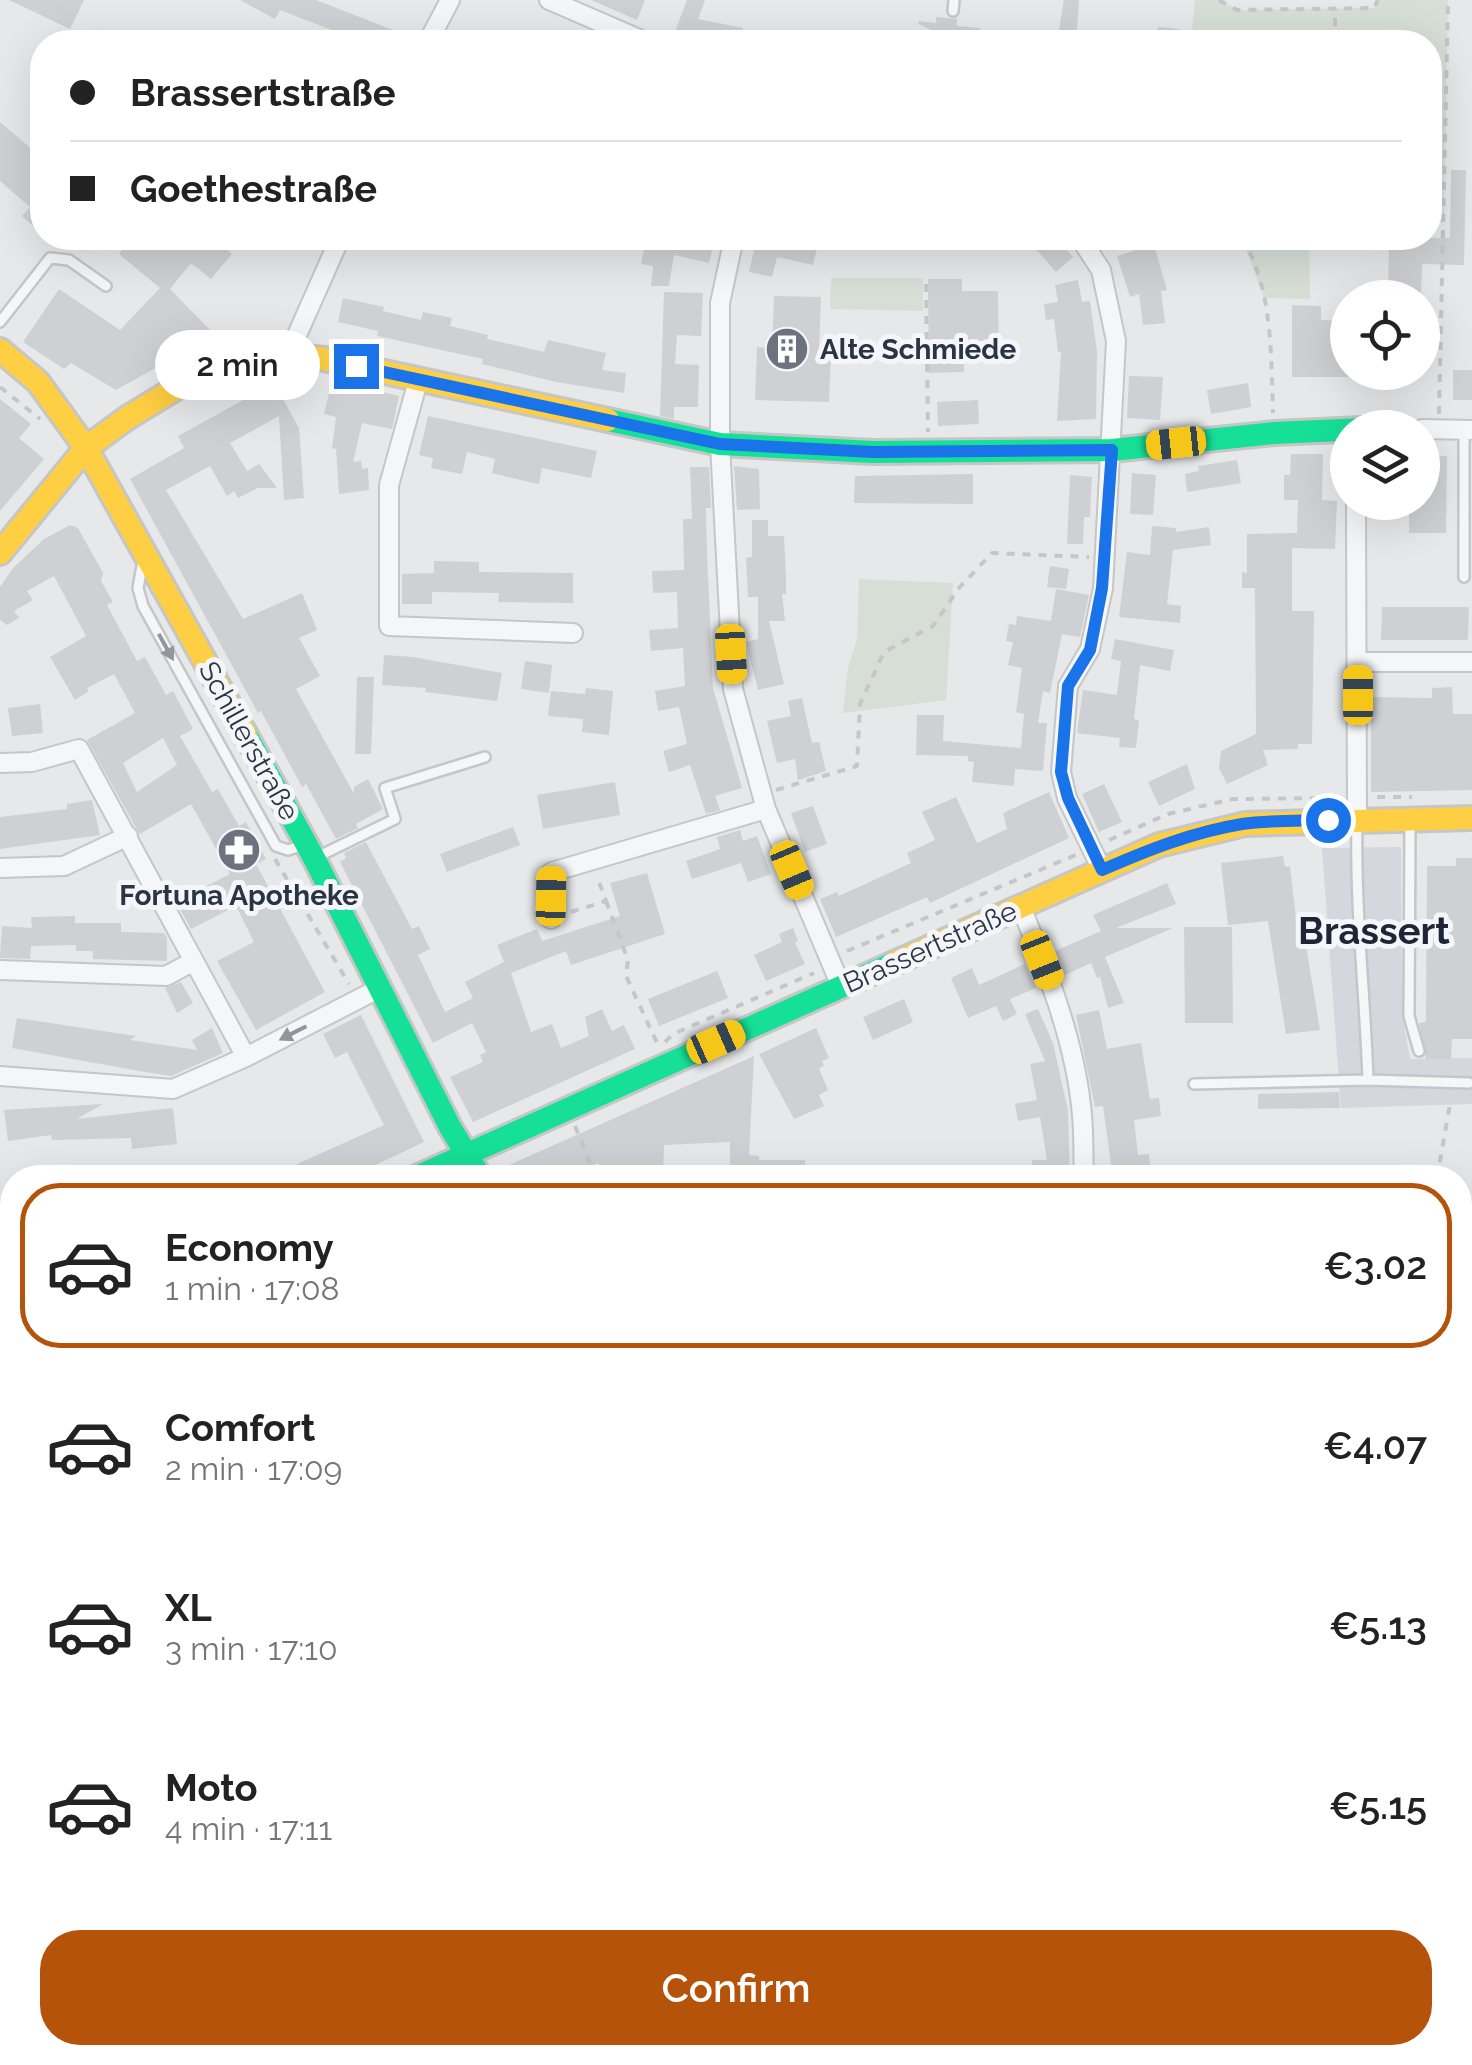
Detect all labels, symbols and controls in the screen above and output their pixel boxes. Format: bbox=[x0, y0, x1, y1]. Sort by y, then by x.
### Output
text: Brassertstraße bbox=[130, 70, 396, 115]
text: Goethestraße bbox=[130, 166, 377, 211]
map controls bbox=[1330, 280, 1440, 520]
button: locate bbox=[1330, 280, 1440, 390]
building icon: Alte Schmiede bbox=[764, 326, 810, 372]
callout: 2 min bbox=[156, 331, 321, 401]
place label: Alte Schmiede bbox=[820, 333, 1016, 366]
route end bbox=[334, 344, 379, 389]
text: 2 min bbox=[197, 346, 278, 383]
button: layers bbox=[1330, 410, 1440, 520]
car bbox=[1145, 425, 1207, 461]
car bbox=[714, 623, 748, 685]
one-way arrow bbox=[158, 633, 175, 662]
street label: Schillerstraße bbox=[192, 656, 306, 826]
car bbox=[1343, 665, 1373, 725]
route start bbox=[1306, 798, 1351, 843]
pharmacy icon: Fortuna Apotheke bbox=[216, 827, 262, 873]
car bbox=[766, 837, 818, 903]
car bbox=[535, 866, 567, 926]
place label: Fortuna Apotheke bbox=[119, 879, 359, 912]
street label: Brassertstraße bbox=[838, 894, 1022, 1000]
district label: Brassert bbox=[1298, 908, 1450, 953]
car bbox=[1017, 927, 1067, 993]
car bbox=[682, 1016, 750, 1068]
one-way arrow bbox=[279, 1024, 308, 1041]
icon: car bbox=[45, 1221, 135, 1311]
text: Economy bbox=[165, 1225, 334, 1270]
text: €3.02 bbox=[1324, 1243, 1427, 1288]
text: 1 min · 17:08 bbox=[165, 1270, 340, 1307]
icon: car bbox=[45, 1401, 135, 1491]
text: Comfort bbox=[165, 1405, 315, 1450]
text: €4.07 bbox=[1323, 1423, 1427, 1468]
text: 2 min · 17:09 bbox=[165, 1450, 342, 1487]
icon: car bbox=[45, 1581, 135, 1671]
text: XL bbox=[165, 1585, 212, 1630]
text: €5.13 bbox=[1329, 1603, 1427, 1648]
text: 3 min · 17:10 bbox=[165, 1630, 338, 1667]
icon: car bbox=[45, 1761, 135, 1851]
text: Moto bbox=[165, 1765, 258, 1810]
text: €5.15 bbox=[1329, 1783, 1427, 1828]
text: 4 min · 17:11 bbox=[165, 1810, 332, 1847]
button: Confirm bbox=[40, 1930, 1432, 2045]

